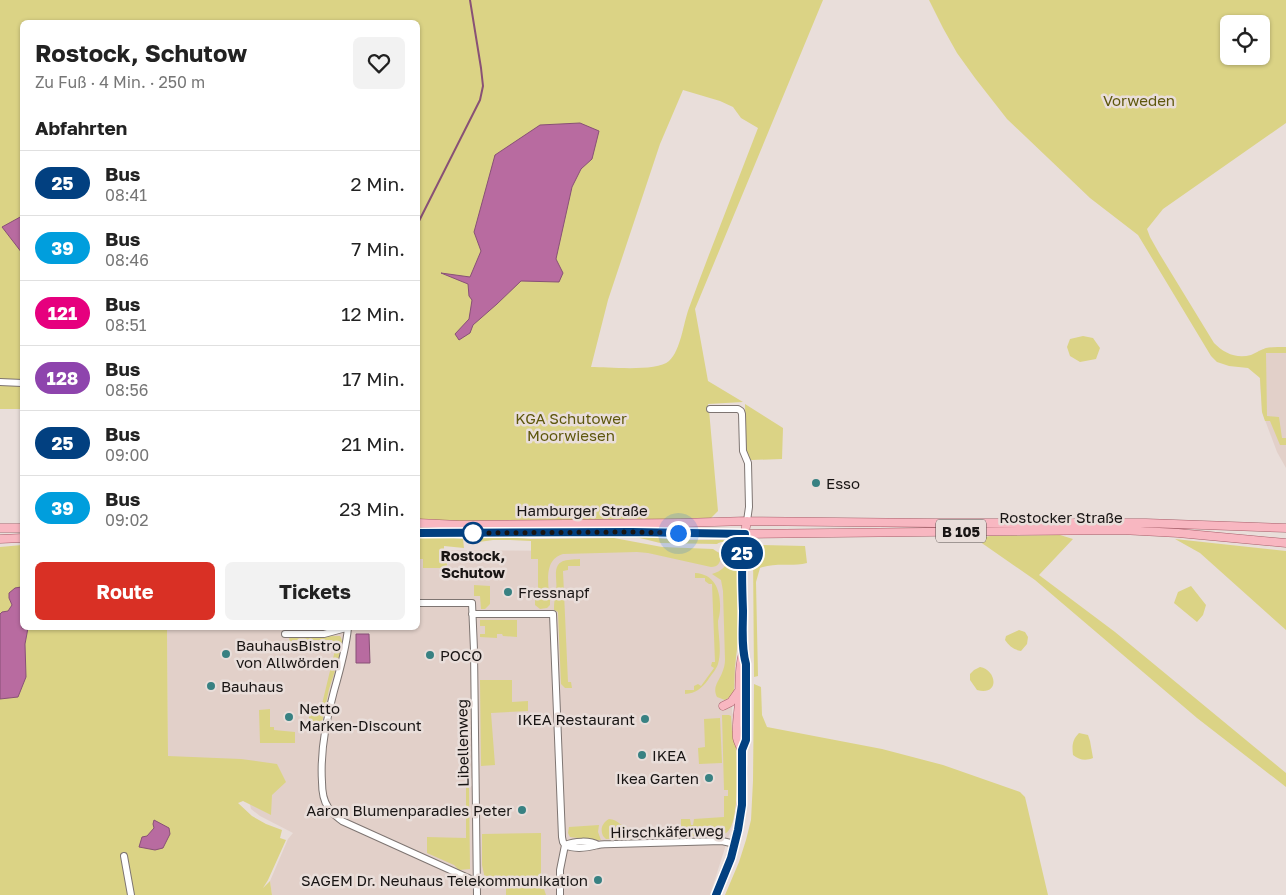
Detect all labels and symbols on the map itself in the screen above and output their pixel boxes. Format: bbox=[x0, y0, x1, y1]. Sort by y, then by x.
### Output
park label: Vorweden bbox=[1103, 91, 1175, 109]
park label: KGA Schutower Moorwiesen bbox=[515, 409, 627, 444]
place label: Esso bbox=[826, 474, 860, 492]
marker: Esso bbox=[810, 477, 822, 489]
street label: Hamburger Straße bbox=[516, 501, 648, 519]
street label: Rostocker Straße bbox=[999, 508, 1123, 526]
road number: B 105 bbox=[936, 520, 986, 542]
your location bbox=[666, 521, 691, 546]
marker: Rostock, Schutow bbox=[462, 522, 484, 544]
line badge: 25 bbox=[720, 537, 764, 569]
place label: Rostock, Schutow bbox=[441, 546, 506, 581]
place label: Fressnapf bbox=[518, 583, 590, 601]
marker: Fressnapf bbox=[502, 586, 514, 598]
place label: BauhausBistro von Allwörden bbox=[236, 636, 341, 671]
place label: POCO bbox=[440, 646, 482, 664]
marker: BauhausBistro von Allwörden bbox=[220, 648, 232, 660]
marker: POCO bbox=[424, 649, 436, 661]
place label: Bauhaus bbox=[221, 677, 283, 695]
marker: Bauhaus bbox=[205, 680, 217, 692]
place label: Netto Marken-Discount bbox=[299, 699, 422, 734]
street label: Libellenweg bbox=[452, 699, 472, 787]
place label: IKEA Restaurant bbox=[517, 710, 635, 728]
marker: Netto Marken-Discount bbox=[283, 711, 295, 723]
marker: IKEA Restaurant bbox=[639, 713, 651, 725]
place label: IKEA bbox=[652, 746, 686, 764]
marker: IKEA bbox=[636, 749, 648, 761]
place label: Ikea Garten bbox=[616, 769, 699, 787]
marker: Ikea Garten bbox=[703, 772, 715, 784]
place label: Aaron Blumenparadies Peter bbox=[306, 801, 512, 819]
marker: Aaron Blumenparadies Peter bbox=[516, 804, 528, 816]
street label: Hirschkäferweg bbox=[610, 821, 724, 841]
place label: SAGEM Dr. Neuhaus Telekommunikation bbox=[301, 871, 588, 889]
marker: SAGEM Dr. Neuhaus Telekommunikation bbox=[592, 874, 604, 886]

